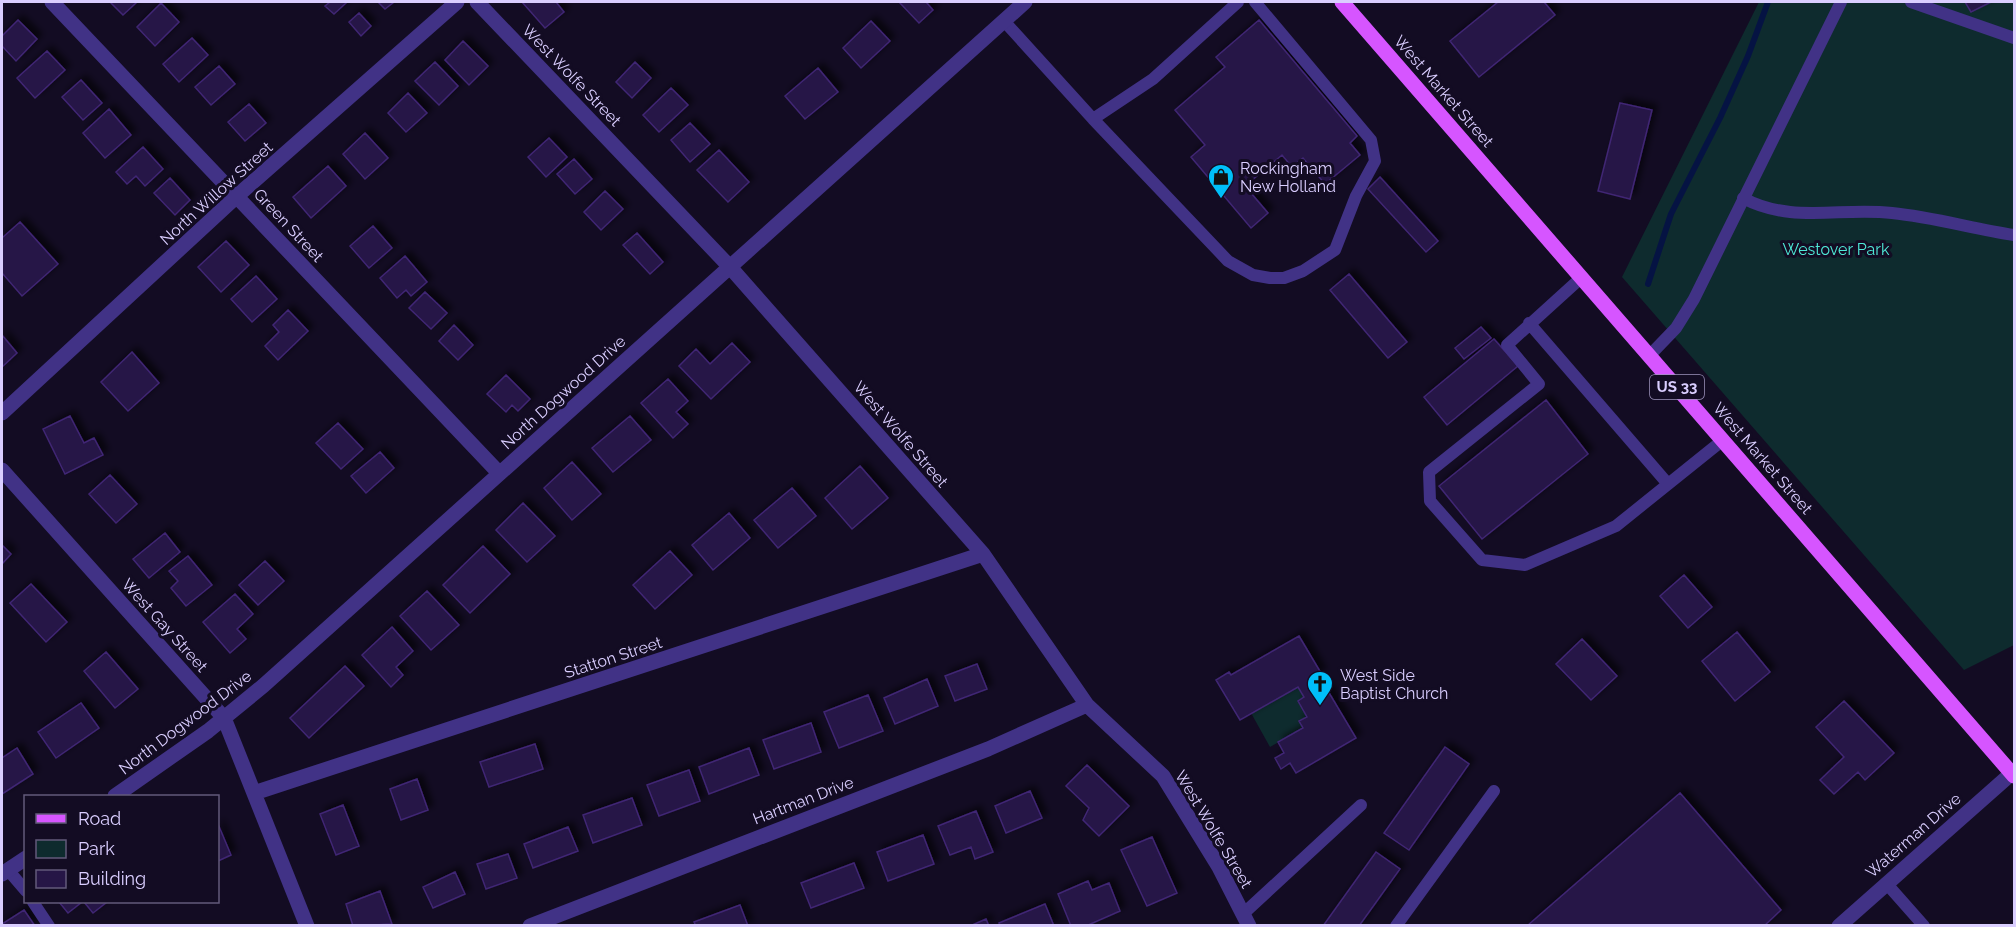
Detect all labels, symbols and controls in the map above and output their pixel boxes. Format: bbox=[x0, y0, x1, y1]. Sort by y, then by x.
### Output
street label: West Wolfe Street bbox=[518, 21, 625, 131]
street label: West Market Street bbox=[1390, 32, 1498, 152]
street label: North Willow Street bbox=[156, 137, 277, 249]
place label: Rockingham New Holland bbox=[1240, 159, 1336, 196]
shop icon: Rockingham New Holland bbox=[1206, 162, 1236, 200]
street label: Green Street bbox=[250, 185, 328, 266]
park label: Westover Park bbox=[1783, 240, 1890, 259]
street label: North Dogwood Drive bbox=[497, 331, 629, 453]
road number: US 33 bbox=[1650, 375, 1704, 399]
street label: West Wolfe Street bbox=[849, 378, 952, 492]
street label: West Market Street bbox=[1709, 399, 1817, 519]
street label: West Gay Street bbox=[118, 575, 212, 676]
street label: Statton Street bbox=[562, 633, 665, 682]
street label: North Dogwood Drive bbox=[115, 666, 255, 778]
place label: West Side Baptist Church bbox=[1340, 666, 1448, 703]
church icon: West Side Baptist Church bbox=[1305, 669, 1335, 707]
street label: West Wolfe Street bbox=[1171, 767, 1257, 892]
street label: Hartman Drive bbox=[750, 773, 856, 828]
street label: Waterman Drive bbox=[1862, 789, 1965, 882]
legend bbox=[24, 795, 219, 903]
text: Road bbox=[78, 808, 121, 829]
text: Park bbox=[78, 838, 115, 859]
text: Building bbox=[78, 868, 146, 889]

